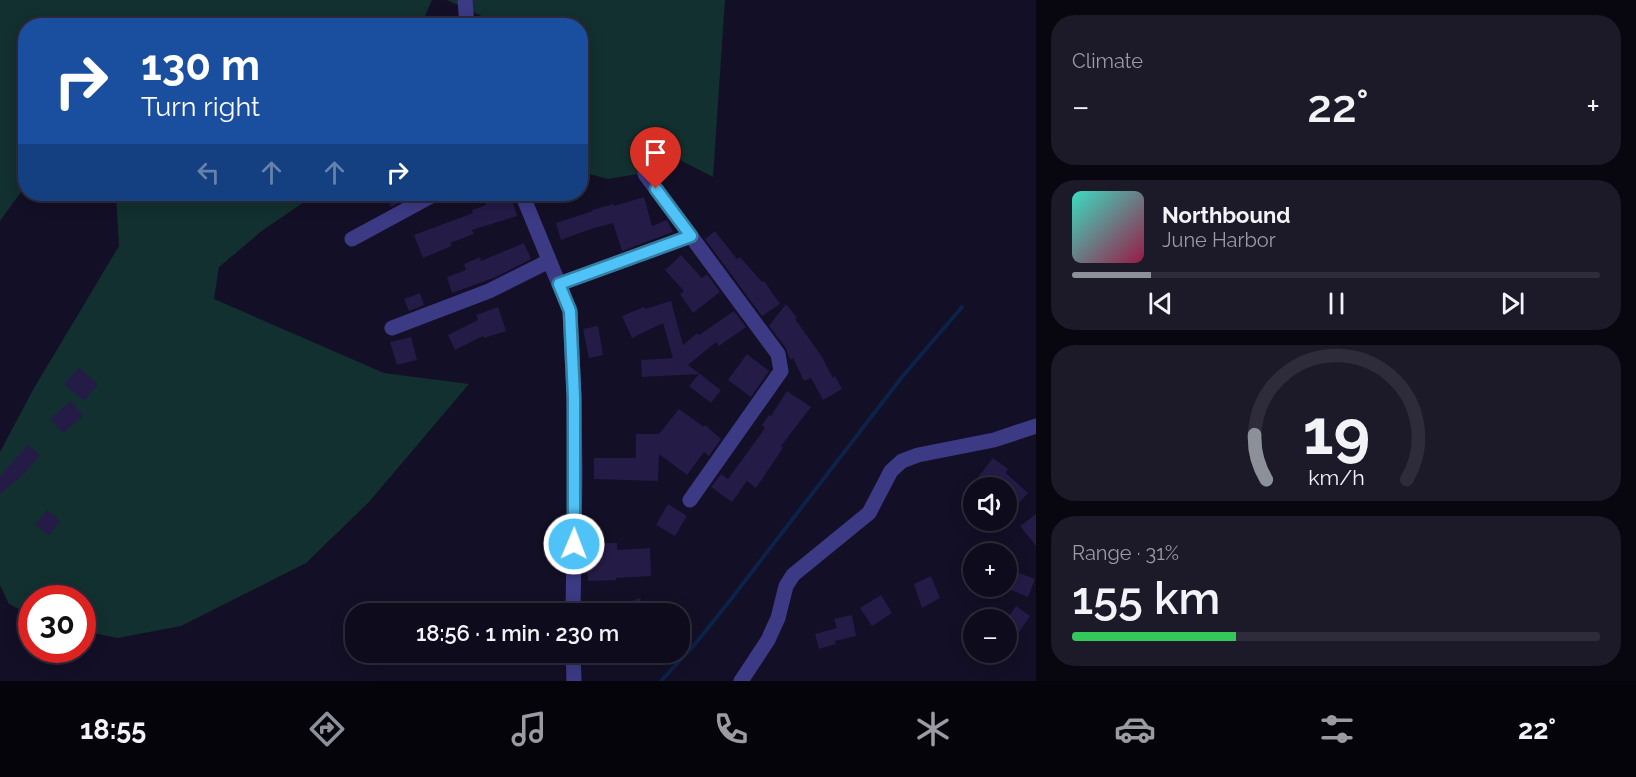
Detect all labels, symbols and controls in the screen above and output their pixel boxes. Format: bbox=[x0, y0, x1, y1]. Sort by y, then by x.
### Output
text: 130 m bbox=[141, 41, 260, 90]
icon: right bbox=[42, 42, 120, 120]
text: Climate bbox=[1072, 49, 1143, 73]
text: 22° bbox=[1307, 80, 1369, 133]
text: − bbox=[1072, 87, 1090, 126]
text: + bbox=[1586, 87, 1600, 126]
text: Turn right bbox=[141, 91, 260, 122]
pin bbox=[630, 127, 681, 189]
icon: arrive bbox=[639, 136, 672, 169]
icon: left bbox=[192, 156, 225, 189]
icon: ahead bbox=[255, 156, 288, 189]
icon: ahead bbox=[318, 156, 351, 189]
icon: right bbox=[381, 156, 414, 189]
text: Northbound bbox=[1162, 202, 1291, 228]
text: June Harbor bbox=[1162, 228, 1276, 252]
icon: previous bbox=[1144, 287, 1177, 320]
icon: pause bbox=[1320, 287, 1353, 320]
icon: next bbox=[1496, 287, 1529, 320]
text: 19 bbox=[1302, 395, 1370, 469]
text: km/h bbox=[1308, 465, 1364, 490]
map controls bbox=[963, 477, 1017, 663]
button: sound bbox=[963, 477, 1017, 531]
position arrow bbox=[542, 512, 606, 576]
text: Range · 31% bbox=[1072, 541, 1179, 565]
button: + bbox=[963, 543, 1017, 597]
text: 155 km bbox=[1072, 572, 1220, 625]
speed limit sign: 30 bbox=[18, 585, 96, 663]
button: − bbox=[963, 609, 1017, 663]
text: 18:56 · 1 min · 230 m bbox=[416, 620, 619, 646]
icon: directions bbox=[306, 708, 348, 750]
icon: music bbox=[508, 708, 550, 750]
icon: phone bbox=[710, 708, 752, 750]
icon: climate bbox=[912, 708, 954, 750]
icon: car bbox=[1114, 708, 1156, 750]
icon: filters bbox=[1316, 708, 1358, 750]
text: 18:55 bbox=[80, 714, 146, 745]
text: 22° bbox=[1518, 714, 1556, 745]

